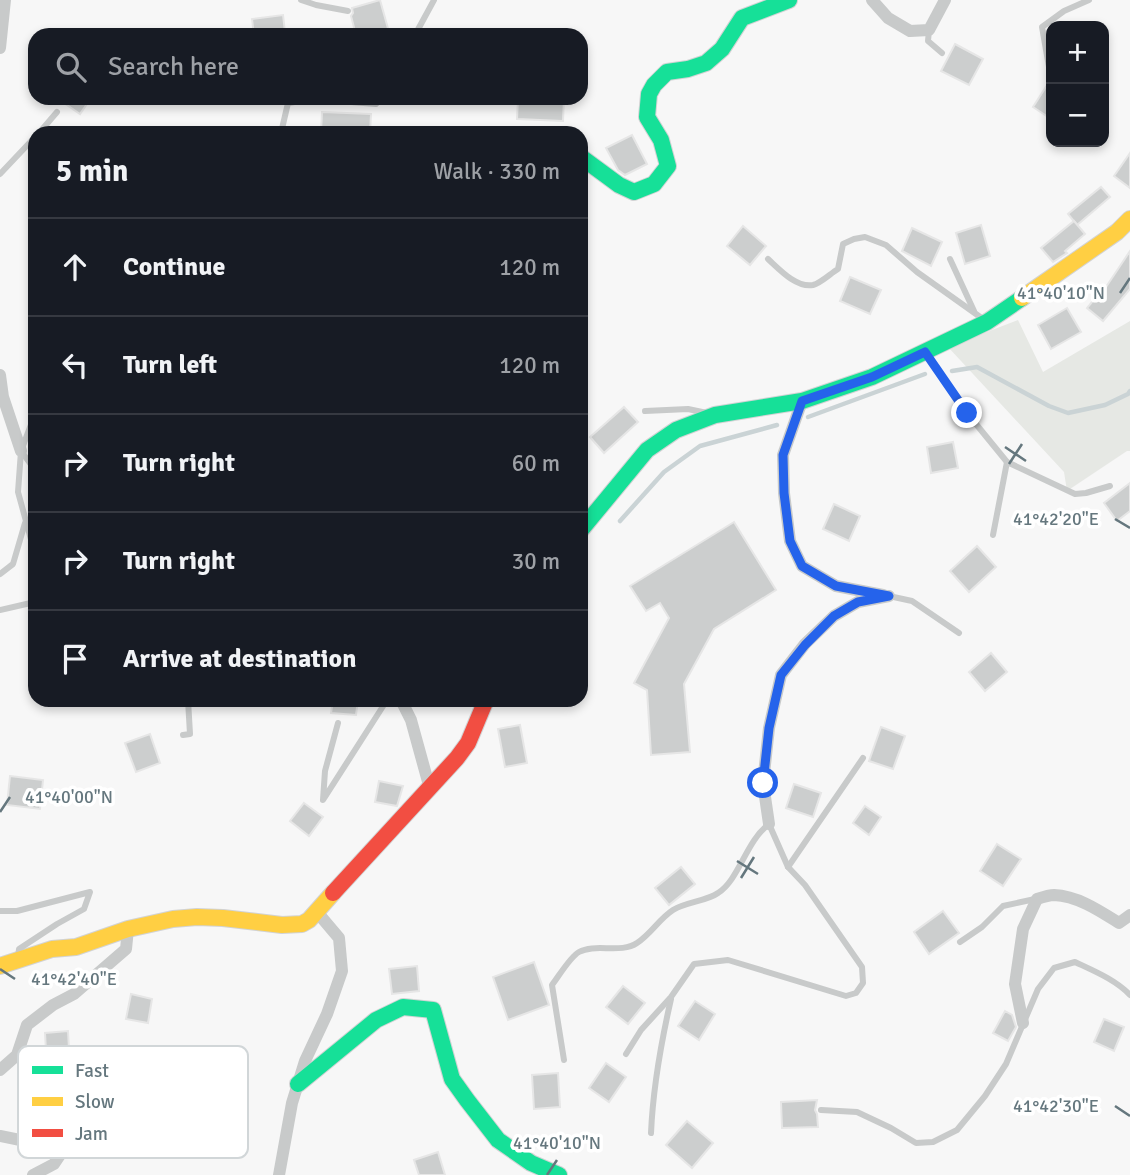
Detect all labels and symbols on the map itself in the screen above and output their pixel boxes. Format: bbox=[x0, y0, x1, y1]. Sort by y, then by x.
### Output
text: 41°40'10"N bbox=[1017, 282, 1105, 304]
route end bbox=[951, 397, 982, 428]
text: 41°42'20"E bbox=[1013, 508, 1099, 530]
route start bbox=[747, 767, 778, 798]
text: 41°40'00"N bbox=[25, 786, 113, 808]
text: 41°42'40"E bbox=[31, 968, 117, 990]
legend bbox=[18, 1046, 248, 1158]
text: Fast bbox=[75, 1059, 109, 1083]
text: Slow bbox=[75, 1090, 115, 1114]
text: 41°42'30"E bbox=[1013, 1095, 1099, 1117]
text: Jam bbox=[75, 1122, 108, 1146]
text: 41°40'10"N bbox=[513, 1132, 601, 1154]

